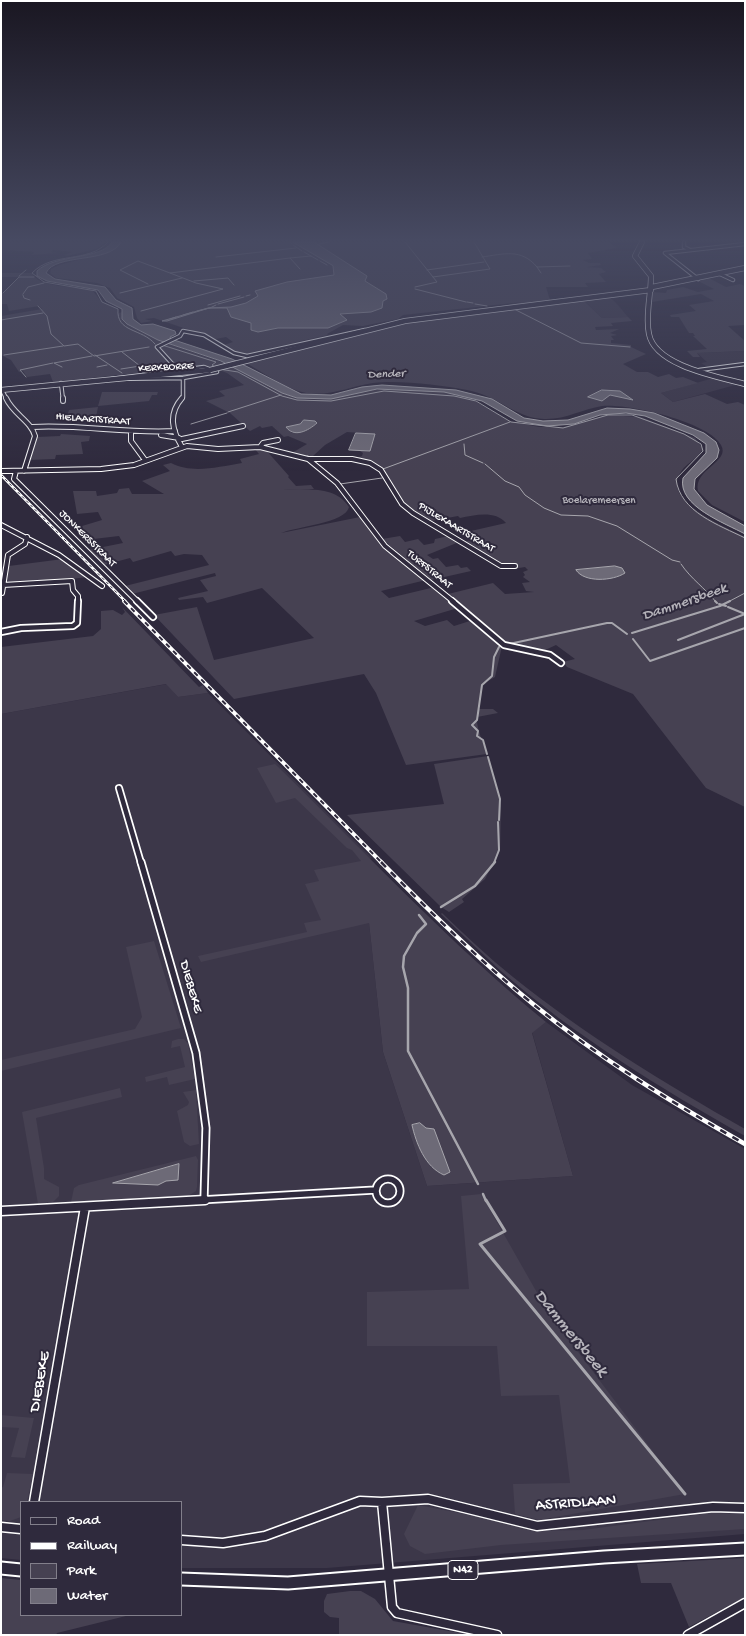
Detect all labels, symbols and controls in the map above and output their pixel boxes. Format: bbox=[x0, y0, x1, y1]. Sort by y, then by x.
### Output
street label: KERKBORRE bbox=[138, 360, 194, 376]
water label: Dender bbox=[367, 367, 405, 383]
street label: HIELAARTSTRAAT bbox=[55, 411, 131, 429]
park label: Boelaremeersen bbox=[562, 494, 636, 508]
street label: PIJLEKAARTSTRAAT bbox=[415, 500, 497, 556]
street label: JONKERSSTRAAT bbox=[56, 508, 118, 570]
street label: TURFSTRAAT bbox=[404, 548, 454, 592]
water label: Dammersbeek bbox=[640, 580, 730, 626]
street label: DIEBEKE bbox=[175, 959, 205, 1015]
water label: Dammersbeek bbox=[528, 1286, 612, 1382]
street label: DIEBEKE bbox=[26, 1350, 56, 1414]
street label: ASTRIDLAAN bbox=[535, 1492, 617, 1516]
legend bbox=[20, 1501, 182, 1616]
text: Road bbox=[67, 1512, 100, 1530]
text: Railway bbox=[67, 1537, 117, 1555]
road number: N42 bbox=[448, 1560, 478, 1580]
text: Park bbox=[67, 1562, 96, 1580]
text: Water bbox=[67, 1587, 107, 1605]

